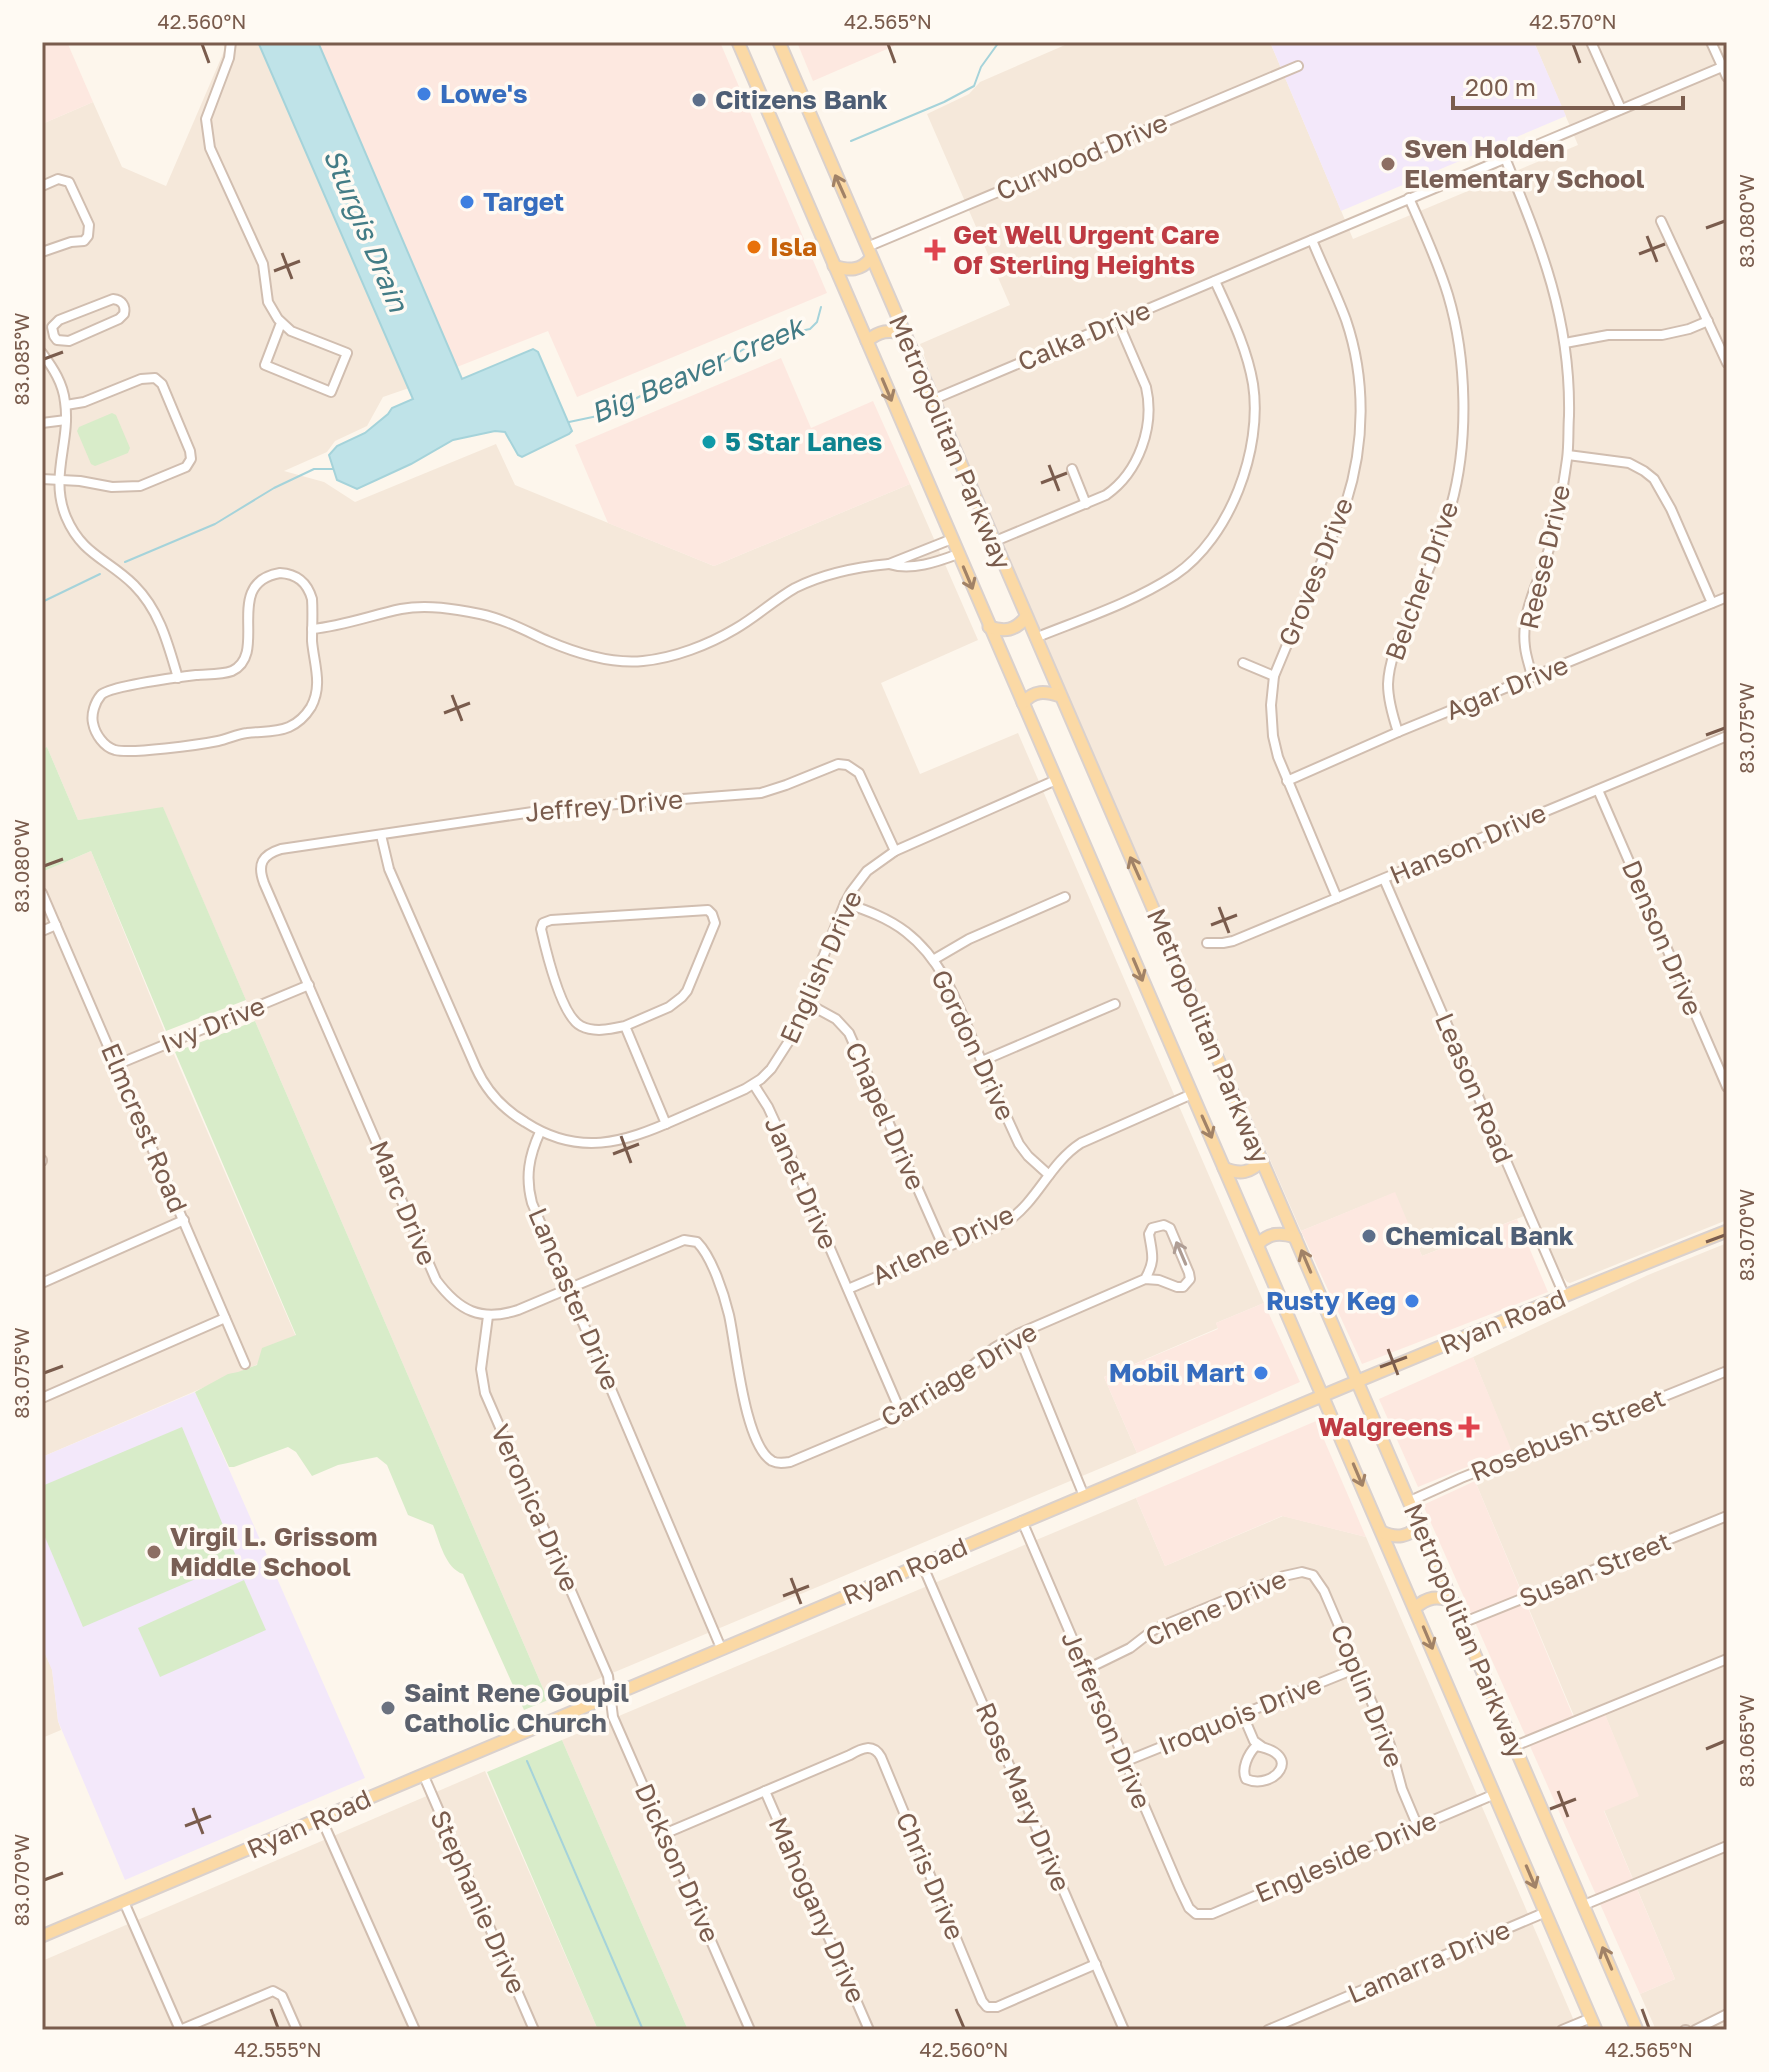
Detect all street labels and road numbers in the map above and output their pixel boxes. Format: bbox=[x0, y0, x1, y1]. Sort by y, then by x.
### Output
street label: Curwood Drive bbox=[992, 107, 1172, 207]
street label: Calka Drive bbox=[1013, 294, 1155, 377]
street label: Metropolitan Parkway bbox=[883, 310, 1018, 574]
street label: Reese Drive bbox=[1513, 482, 1576, 632]
street label: Groves Drive bbox=[1272, 493, 1359, 650]
street label: Belcher Drive bbox=[1378, 497, 1465, 665]
street label: Agar Drive bbox=[1441, 649, 1572, 726]
street label: Jeffrey Drive bbox=[524, 783, 684, 828]
street label: Hanson Drive bbox=[1385, 797, 1551, 890]
street label: Denson Drive bbox=[1616, 856, 1709, 1020]
street label: English Drive bbox=[773, 886, 868, 1048]
street label: Metropolitan Parkway bbox=[1141, 904, 1276, 1168]
street label: Gordon Drive bbox=[925, 965, 1022, 1125]
street label: Ivy Drive bbox=[156, 990, 269, 1059]
street label: Leason Road bbox=[1429, 1008, 1520, 1167]
street label: Chapel Drive bbox=[839, 1037, 932, 1195]
street label: Elmcrest Road bbox=[95, 1039, 194, 1217]
street label: Janet Drive bbox=[759, 1112, 844, 1254]
street label: Marc Drive bbox=[363, 1136, 444, 1270]
street label: Arlene Drive bbox=[867, 1198, 1019, 1291]
street label: Lancaster Drive bbox=[522, 1203, 627, 1395]
street label: Ryan Road bbox=[1436, 1282, 1570, 1361]
street label: Carriage Drive bbox=[875, 1316, 1042, 1433]
street label: Rosebush Street bbox=[1466, 1381, 1670, 1488]
street label: Veronica Drive bbox=[485, 1420, 586, 1596]
street label: Metropolitan Parkway bbox=[1398, 1499, 1533, 1763]
street label: Susan Street bbox=[1515, 1525, 1675, 1614]
street label: Ryan Road bbox=[838, 1530, 972, 1611]
street label: Chene Drive bbox=[1141, 1563, 1291, 1652]
street label: Coplin Drive bbox=[1325, 1620, 1410, 1772]
street label: Jefferson Drive bbox=[1055, 1626, 1158, 1813]
street label: Iroquois Drive bbox=[1154, 1668, 1326, 1761]
street label: Rose Mary Drive bbox=[970, 1698, 1077, 1896]
street label: Dickson Drive bbox=[629, 1779, 726, 1947]
street label: Ryan Road bbox=[242, 1782, 376, 1865]
street label: Engleside Drive bbox=[1251, 1804, 1441, 1909]
street label: Stephanie Drive bbox=[424, 1805, 533, 1998]
street label: Chris Drive bbox=[890, 1807, 971, 1944]
street label: Mahogany Drive bbox=[763, 1812, 872, 2008]
street label: Lamarra Drive bbox=[1343, 1913, 1515, 2010]

